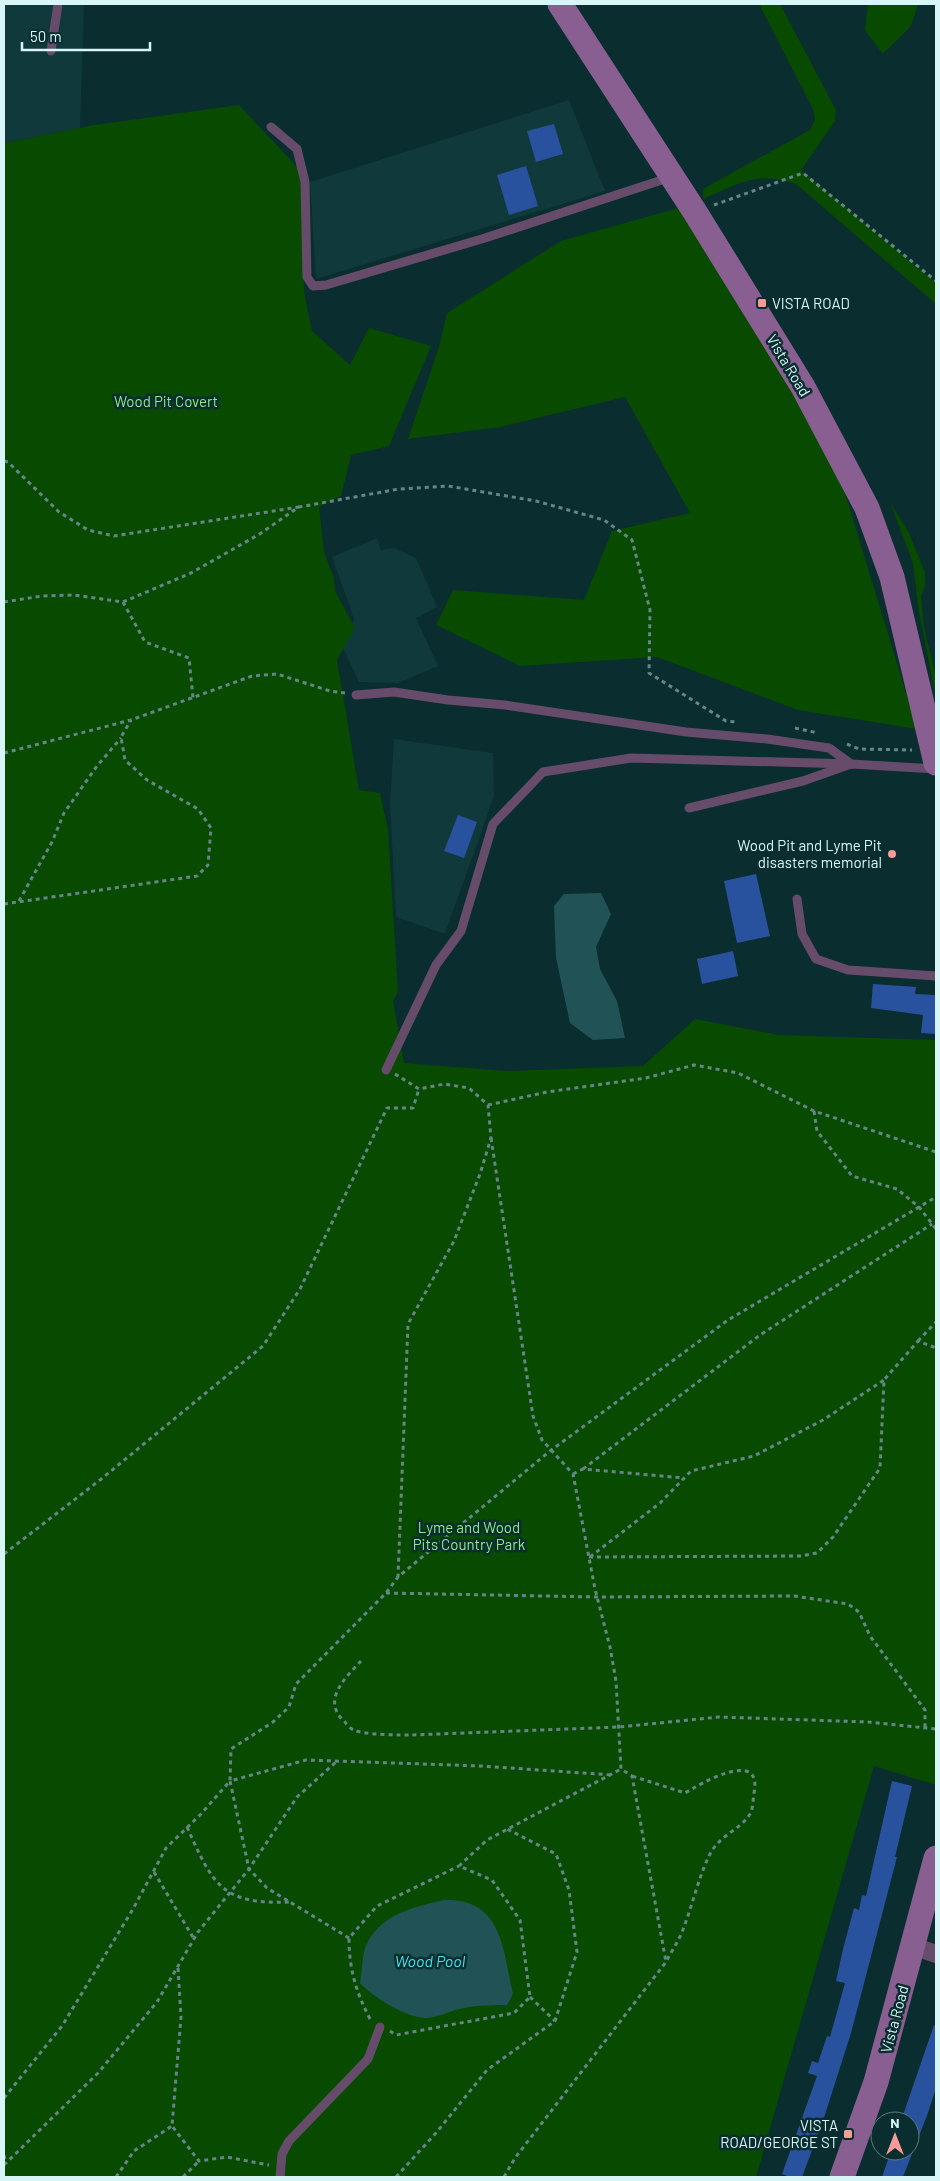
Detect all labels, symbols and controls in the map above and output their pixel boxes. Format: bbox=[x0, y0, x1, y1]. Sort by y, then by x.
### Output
scale bar bbox=[22, 20, 150, 52]
text: 50 m bbox=[30, 27, 62, 45]
place label: VISTA ROAD bbox=[772, 294, 850, 312]
marker: VISTA ROAD bbox=[756, 297, 768, 309]
street label: Vista Road bbox=[763, 331, 815, 399]
park label: Wood Pit Covert bbox=[114, 392, 218, 410]
place label: Wood Pit and Lyme Pit disasters memorial bbox=[737, 836, 882, 871]
marker: Wood Pit and Lyme Pit disasters memorial bbox=[886, 848, 898, 860]
park label: Lyme and Wood Pits Country Park bbox=[413, 1518, 526, 1553]
water label: Wood Pool bbox=[395, 1951, 466, 1970]
street label: Vista Road bbox=[876, 1983, 912, 2055]
north arrow bbox=[870, 2111, 920, 2161]
text: N bbox=[890, 2114, 900, 2131]
place label: VISTA ROAD/GEORGE ST bbox=[720, 2116, 838, 2151]
marker: VISTA ROAD/GEORGE ST bbox=[842, 2128, 854, 2140]

